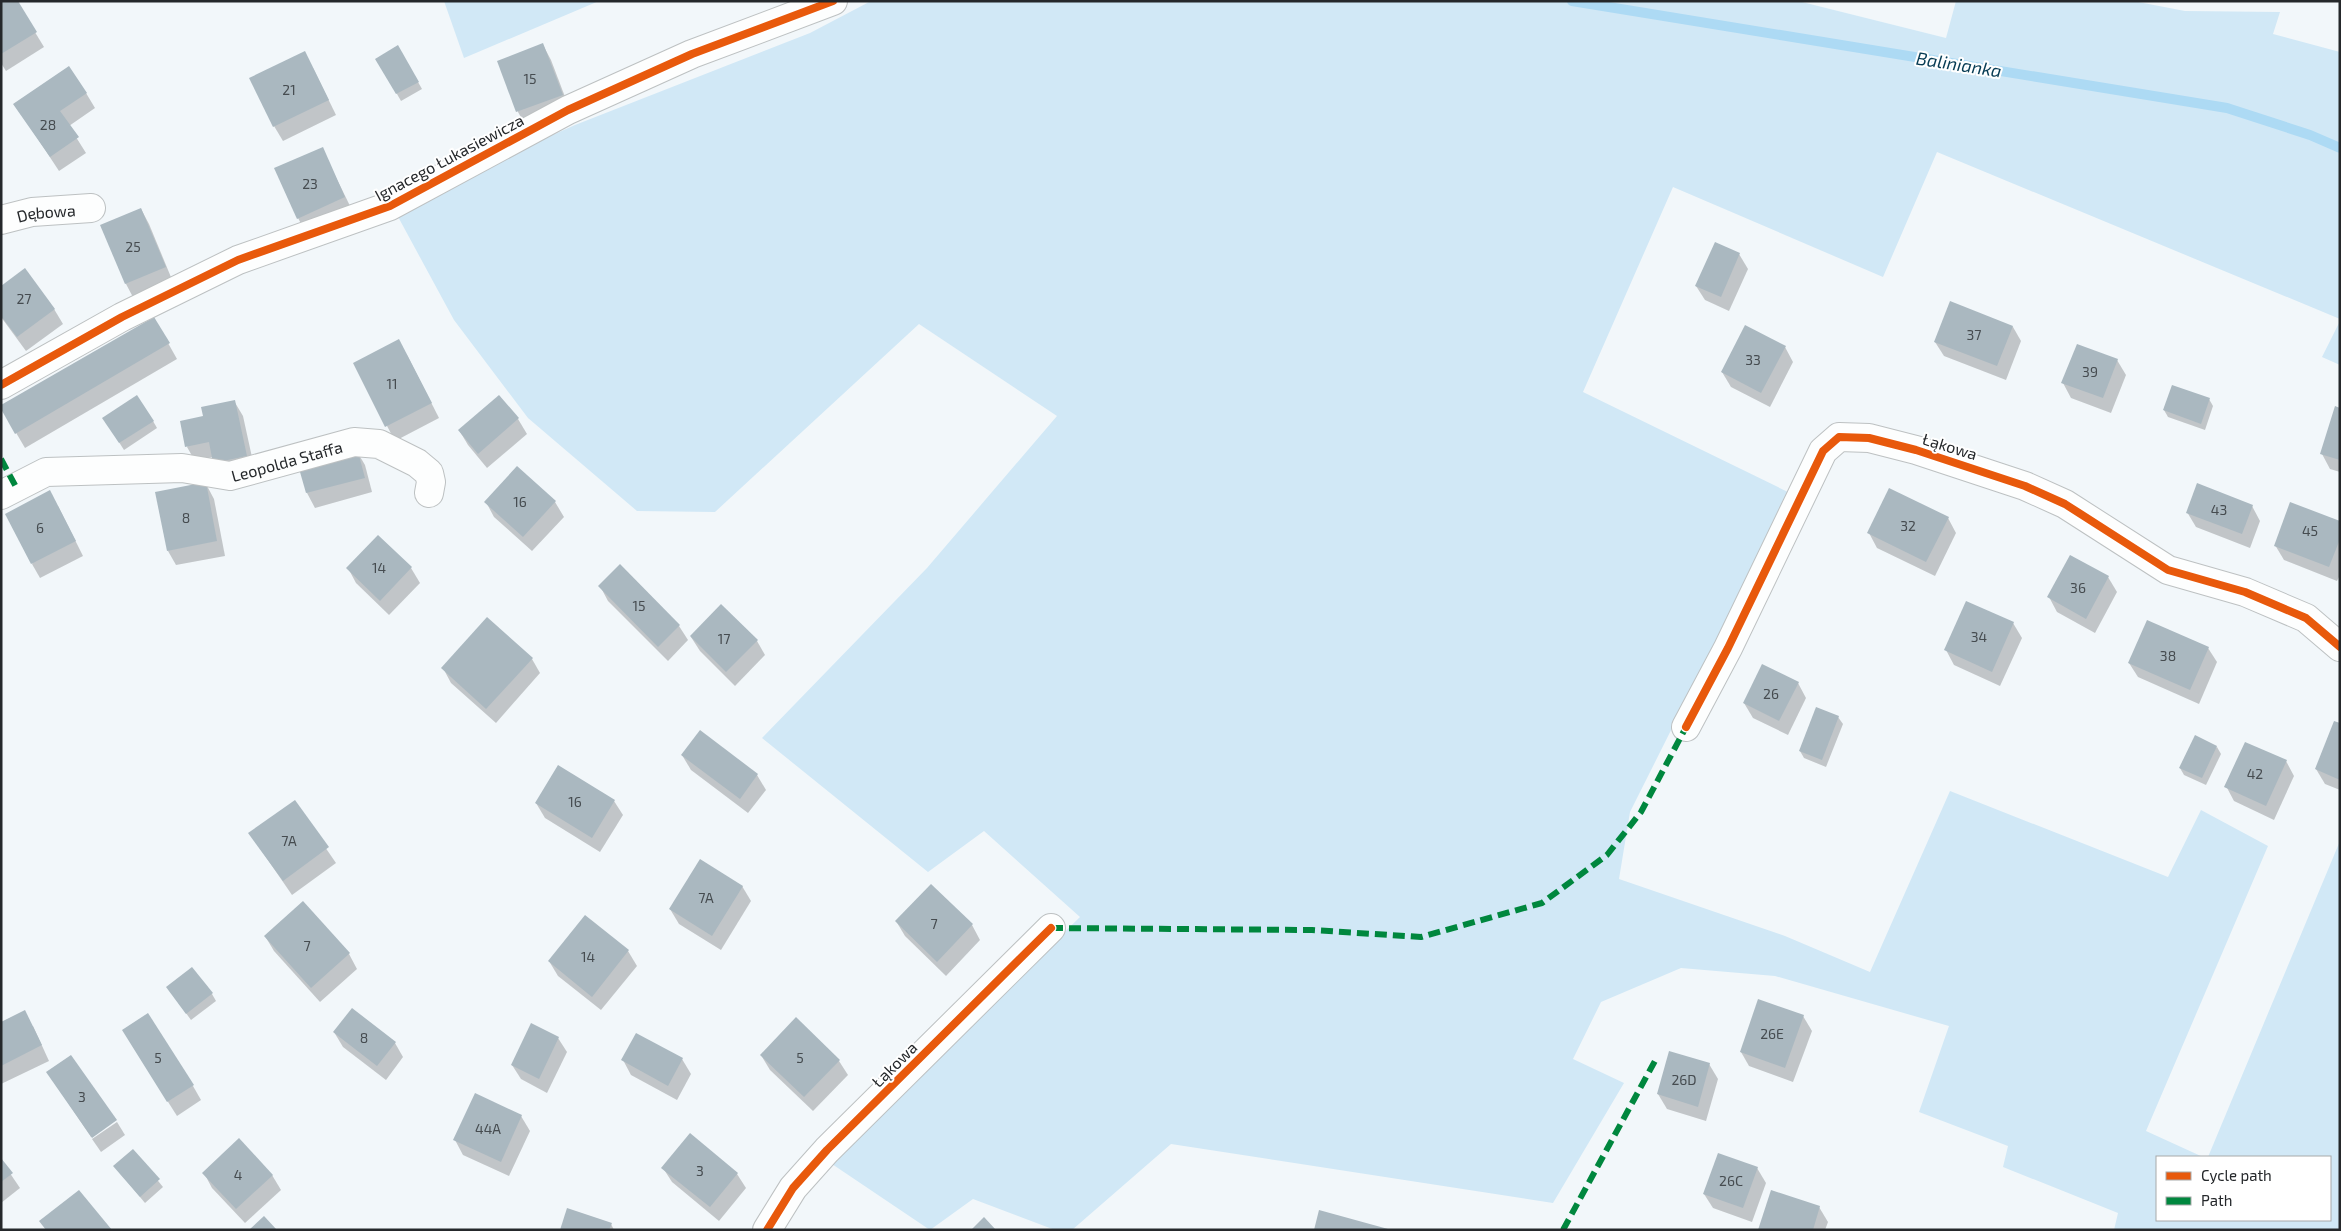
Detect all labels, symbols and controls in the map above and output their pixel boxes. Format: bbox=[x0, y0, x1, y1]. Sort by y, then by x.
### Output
water label: Balinianka bbox=[1915, 46, 2003, 82]
house number: 15 bbox=[523, 70, 537, 87]
house number: 21 bbox=[282, 81, 296, 98]
street label: Ignacego Łukasiewicza bbox=[371, 110, 527, 204]
house number: 28 bbox=[40, 116, 56, 133]
house number: 23 bbox=[302, 175, 318, 192]
street label: Dębowa bbox=[14, 200, 76, 225]
house number: 25 bbox=[125, 238, 141, 255]
house number: 27 bbox=[16, 290, 32, 307]
house number: 37 bbox=[1967, 326, 1981, 343]
house number: 33 bbox=[1745, 351, 1761, 368]
house number: 39 bbox=[2082, 363, 2098, 380]
house number: 11 bbox=[386, 375, 398, 392]
street label: Łąkowa bbox=[1920, 429, 1980, 463]
street label: Leopolda Staffa bbox=[229, 436, 344, 485]
house number: 16 bbox=[513, 493, 527, 510]
house number: 43 bbox=[2211, 501, 2227, 518]
house number: 8 bbox=[182, 509, 190, 526]
house number: 32 bbox=[1900, 517, 1916, 534]
house number: 6 bbox=[36, 519, 44, 536]
house number: 45 bbox=[2302, 522, 2318, 539]
house number: 14 bbox=[372, 559, 386, 576]
house number: 36 bbox=[2070, 579, 2086, 596]
house number: 15 bbox=[632, 597, 646, 614]
house number: 34 bbox=[1971, 628, 1987, 645]
house number: 17 bbox=[718, 630, 730, 647]
house number: 38 bbox=[2160, 647, 2176, 664]
house number: 26 bbox=[1763, 685, 1779, 702]
house number: 42 bbox=[2247, 765, 2263, 782]
house number: 16 bbox=[568, 793, 582, 810]
house number: 7A bbox=[281, 832, 297, 849]
house number: 7A bbox=[698, 889, 714, 906]
house number: 7 bbox=[930, 915, 938, 932]
house number: 7 bbox=[303, 937, 311, 954]
house number: 14 bbox=[581, 948, 595, 965]
house number: 26E bbox=[1760, 1025, 1784, 1042]
house number: 8 bbox=[360, 1029, 368, 1046]
street label: Łąkowa bbox=[867, 1037, 921, 1091]
house number: 5 bbox=[154, 1049, 162, 1066]
house number: 5 bbox=[796, 1049, 804, 1066]
house number: 26D bbox=[1671, 1071, 1697, 1088]
house number: 3 bbox=[78, 1088, 86, 1105]
house number: 44A bbox=[475, 1120, 501, 1137]
legend bbox=[2156, 1156, 2331, 1221]
house number: 3 bbox=[696, 1162, 704, 1179]
house number: 4 bbox=[234, 1166, 242, 1183]
text: Cycle path bbox=[2201, 1166, 2272, 1184]
house number: 26C bbox=[1719, 1172, 1743, 1189]
text: Path bbox=[2201, 1191, 2232, 1209]

